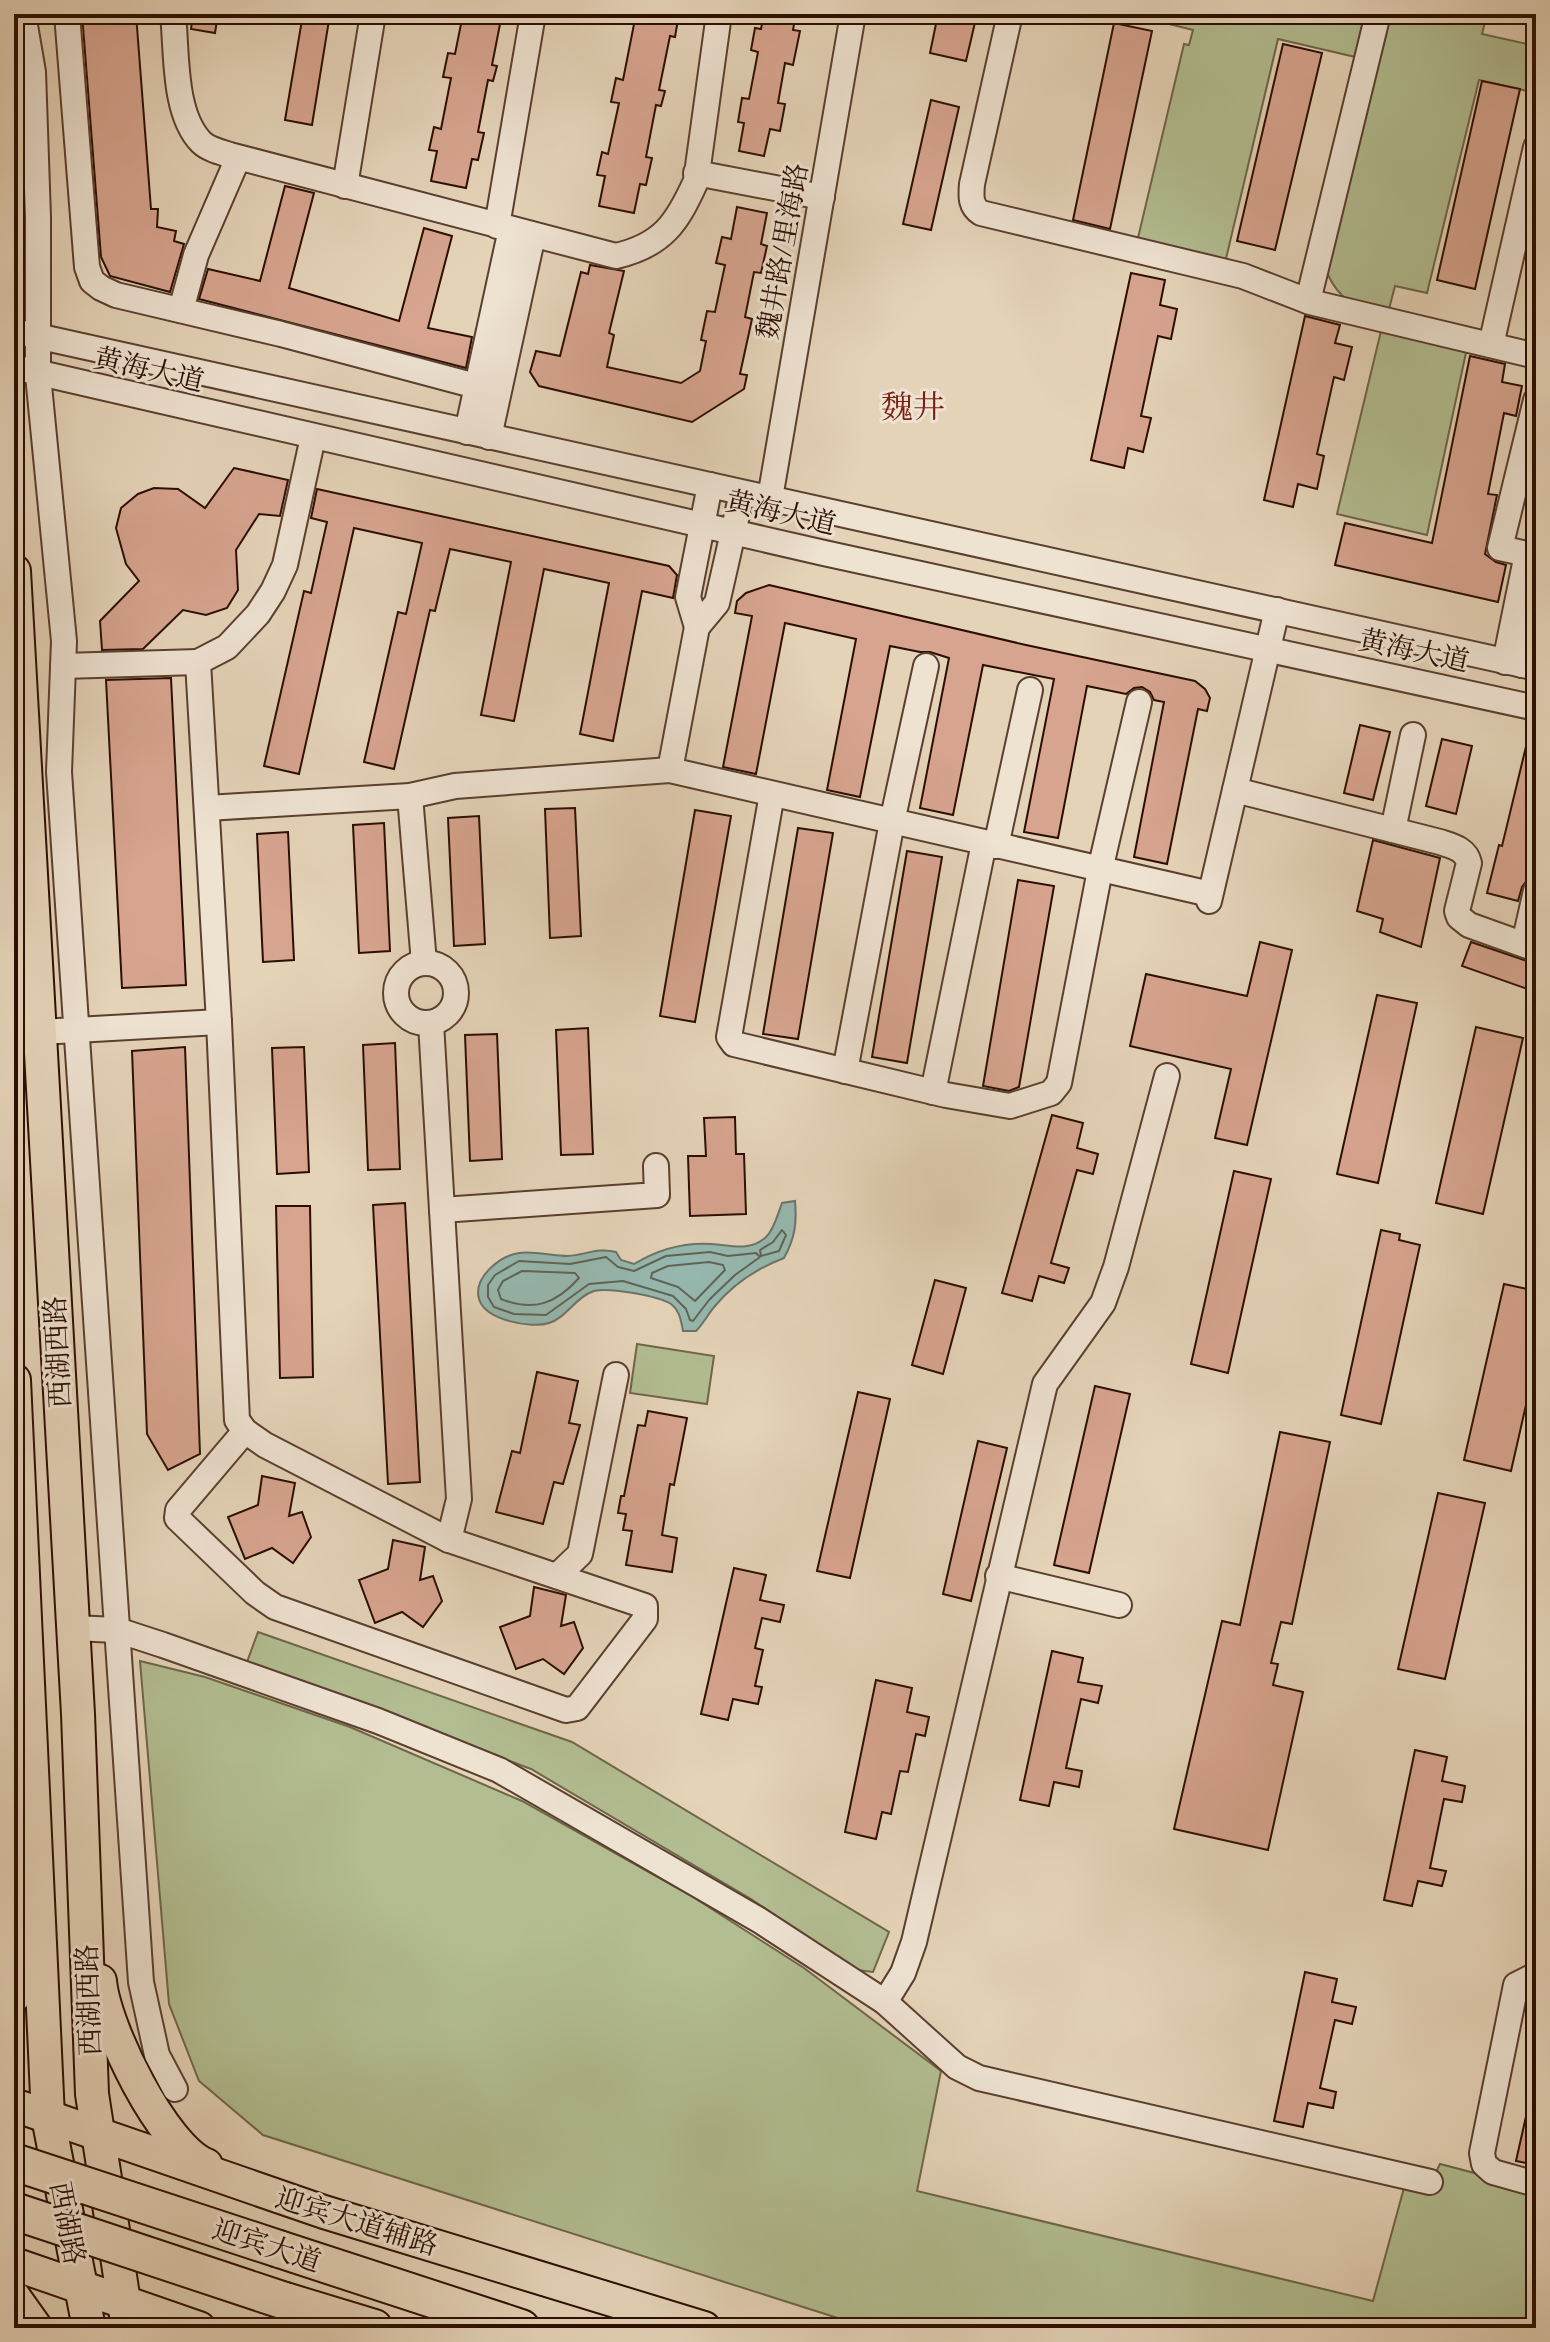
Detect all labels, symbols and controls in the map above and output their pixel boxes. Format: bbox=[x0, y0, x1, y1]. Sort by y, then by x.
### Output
street label: 魏井路/里海路 bbox=[750, 160, 819, 343]
street label: 黄海大道 bbox=[89, 340, 207, 403]
district label: 魏井 bbox=[881, 388, 945, 432]
street label: 黄海大道 bbox=[721, 483, 839, 546]
street label: 黄海大道 bbox=[1355, 622, 1472, 683]
street label: 西湖西路 bbox=[37, 1295, 82, 1409]
street label: 西湖西路 bbox=[69, 1943, 112, 2057]
street label: 西湖路 bbox=[38, 2179, 93, 2268]
street label: 迎宾大道辅路 bbox=[270, 2180, 442, 2267]
street label: 迎宾大道 bbox=[207, 2212, 326, 2283]

